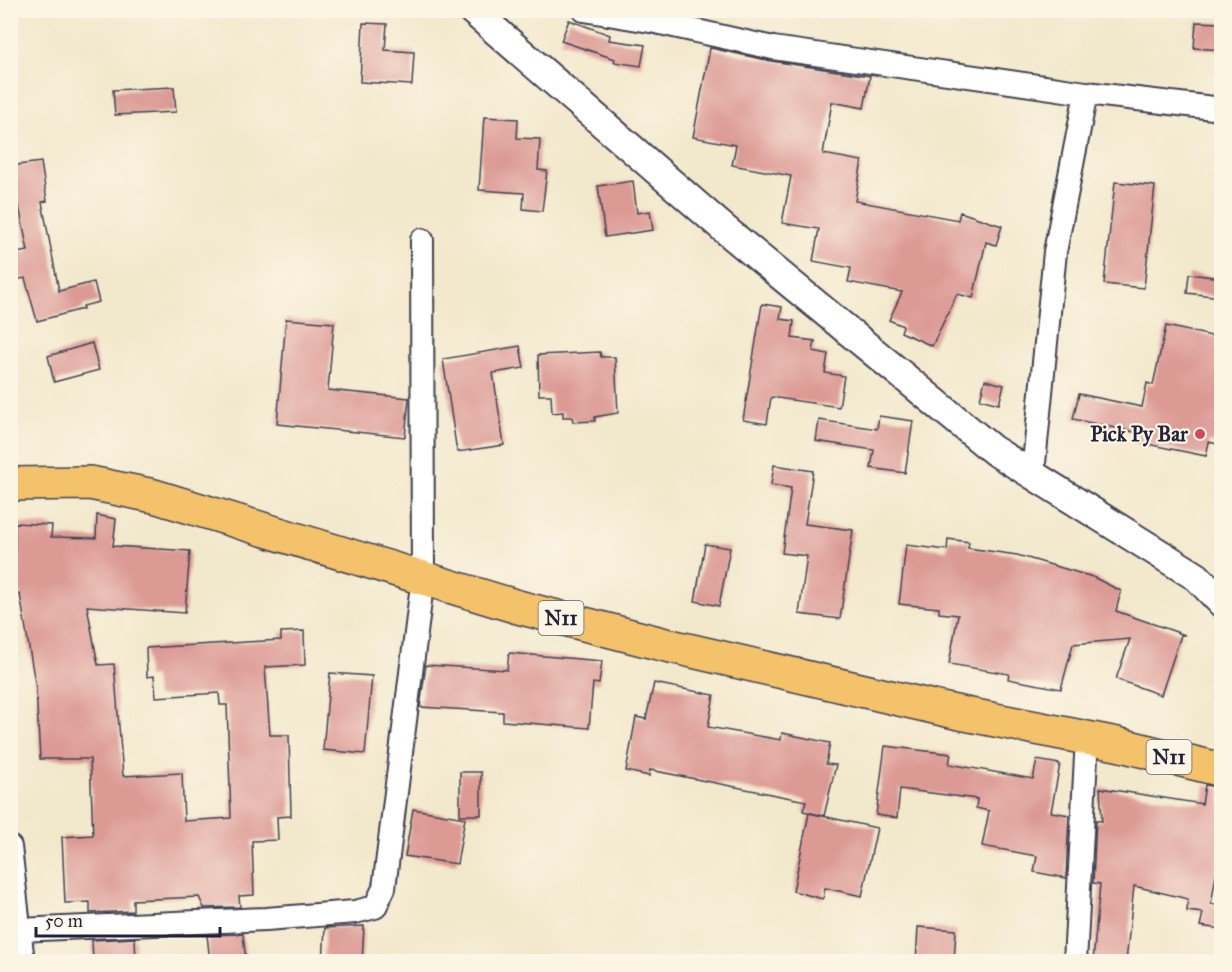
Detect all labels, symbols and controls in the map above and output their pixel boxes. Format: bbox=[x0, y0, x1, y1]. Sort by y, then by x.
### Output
place label: Pick Py Bar bbox=[1090, 421, 1189, 447]
marker: Pick Py Bar bbox=[1193, 427, 1207, 441]
road number: N11 bbox=[538, 601, 584, 635]
road number: N11 bbox=[1146, 740, 1192, 774]
scale bar bbox=[36, 900, 220, 938]
text: 50 m bbox=[45, 910, 83, 932]

